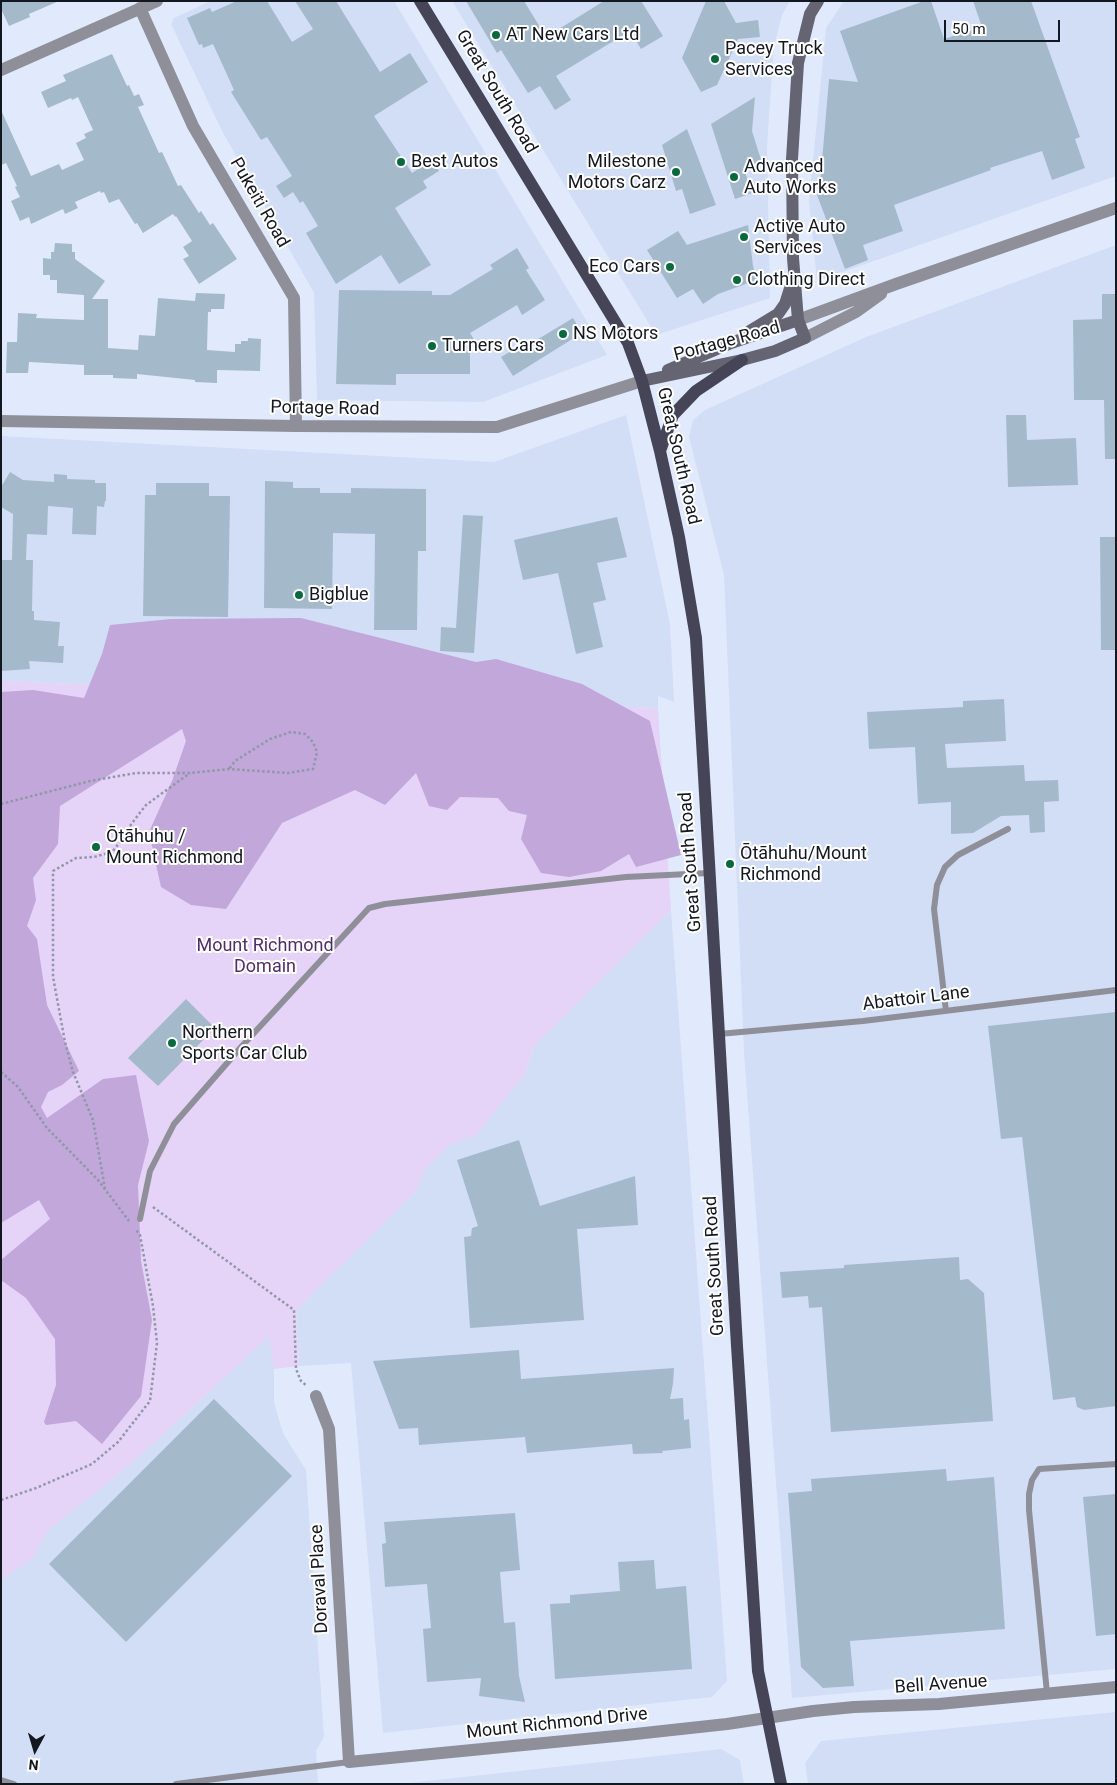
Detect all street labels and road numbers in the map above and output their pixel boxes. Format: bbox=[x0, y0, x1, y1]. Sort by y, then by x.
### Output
street label: Great South Road bbox=[451, 26, 541, 158]
street label: Pukeiti Road bbox=[225, 154, 293, 252]
street label: Portage Road bbox=[671, 317, 783, 367]
street label: Great South Road bbox=[652, 385, 704, 527]
street label: Portage Road bbox=[270, 397, 380, 421]
street label: Great South Road bbox=[675, 791, 707, 933]
street label: Abattoir Lane bbox=[861, 982, 971, 1016]
street label: Great South Road bbox=[701, 1195, 729, 1337]
street label: Doraval Place bbox=[306, 1524, 334, 1634]
street label: Bell Avenue bbox=[894, 1671, 988, 1699]
street label: Mount Richmond Drive bbox=[465, 1704, 649, 1744]

